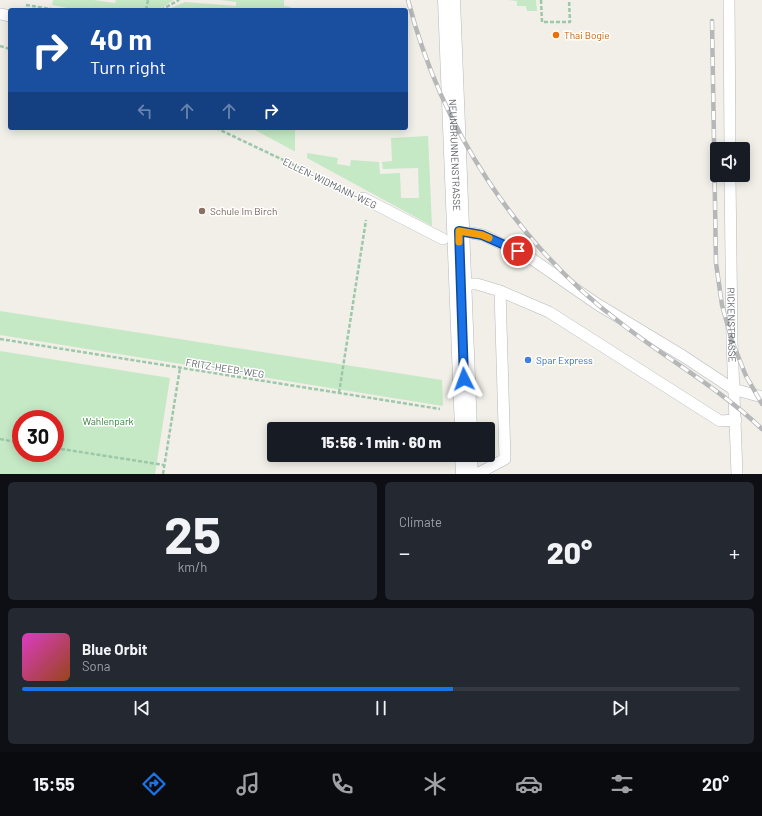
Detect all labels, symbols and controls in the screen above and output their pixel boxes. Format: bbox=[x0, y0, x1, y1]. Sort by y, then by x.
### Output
text: 40 m bbox=[90, 22, 152, 56]
icon: right bbox=[24, 24, 76, 76]
place label: Thai Bogie bbox=[564, 29, 610, 41]
marker: Thai Bogie bbox=[551, 30, 561, 40]
text: Turn right bbox=[90, 56, 166, 78]
street label: NEUNBRUNNENSTRASSE bbox=[447, 99, 463, 211]
icon: left bbox=[134, 100, 156, 122]
icon: ahead bbox=[176, 100, 198, 122]
icon: ahead bbox=[218, 100, 240, 122]
icon: right bbox=[260, 100, 282, 122]
map controls bbox=[710, 142, 750, 182]
button: sound bbox=[710, 142, 750, 182]
street label: ELLEN-WIDMANN-WEG bbox=[281, 155, 379, 211]
place label: Schule Im Birch bbox=[210, 205, 277, 217]
marker: Schule Im Birch bbox=[197, 206, 207, 216]
pin bbox=[501, 234, 535, 268]
icon: arrive bbox=[507, 240, 529, 262]
street label: RICKENSTRASSE bbox=[725, 287, 739, 363]
place label: Spar Express bbox=[536, 354, 593, 366]
marker: Spar Express bbox=[523, 355, 533, 365]
street label: FRITZ-HEEB-WEG bbox=[185, 356, 265, 380]
position arrow bbox=[443, 358, 485, 400]
speed limit sign: 30 bbox=[12, 410, 64, 462]
park label: Wahlenpark bbox=[82, 415, 134, 427]
text: 15:56 · 1 min · 60 m bbox=[321, 433, 441, 451]
text: 25 bbox=[164, 502, 221, 564]
text: Climate bbox=[399, 514, 442, 530]
text: 20° bbox=[547, 534, 592, 570]
text: − bbox=[399, 539, 410, 565]
text: + bbox=[729, 539, 740, 565]
text: km/h bbox=[178, 559, 207, 575]
text: Blue Orbit bbox=[82, 640, 147, 658]
text: Sona bbox=[82, 658, 110, 674]
icon: previous bbox=[131, 697, 153, 719]
icon: pause bbox=[370, 697, 392, 719]
icon: next bbox=[609, 697, 631, 719]
icon: directions bbox=[140, 770, 168, 798]
icon: music bbox=[234, 770, 262, 798]
icon: phone bbox=[328, 770, 356, 798]
icon: climate bbox=[421, 770, 449, 798]
icon: car bbox=[515, 770, 543, 798]
icon: filters bbox=[608, 770, 636, 798]
text: 15:55 bbox=[33, 773, 75, 795]
text: 20° bbox=[702, 773, 729, 795]

